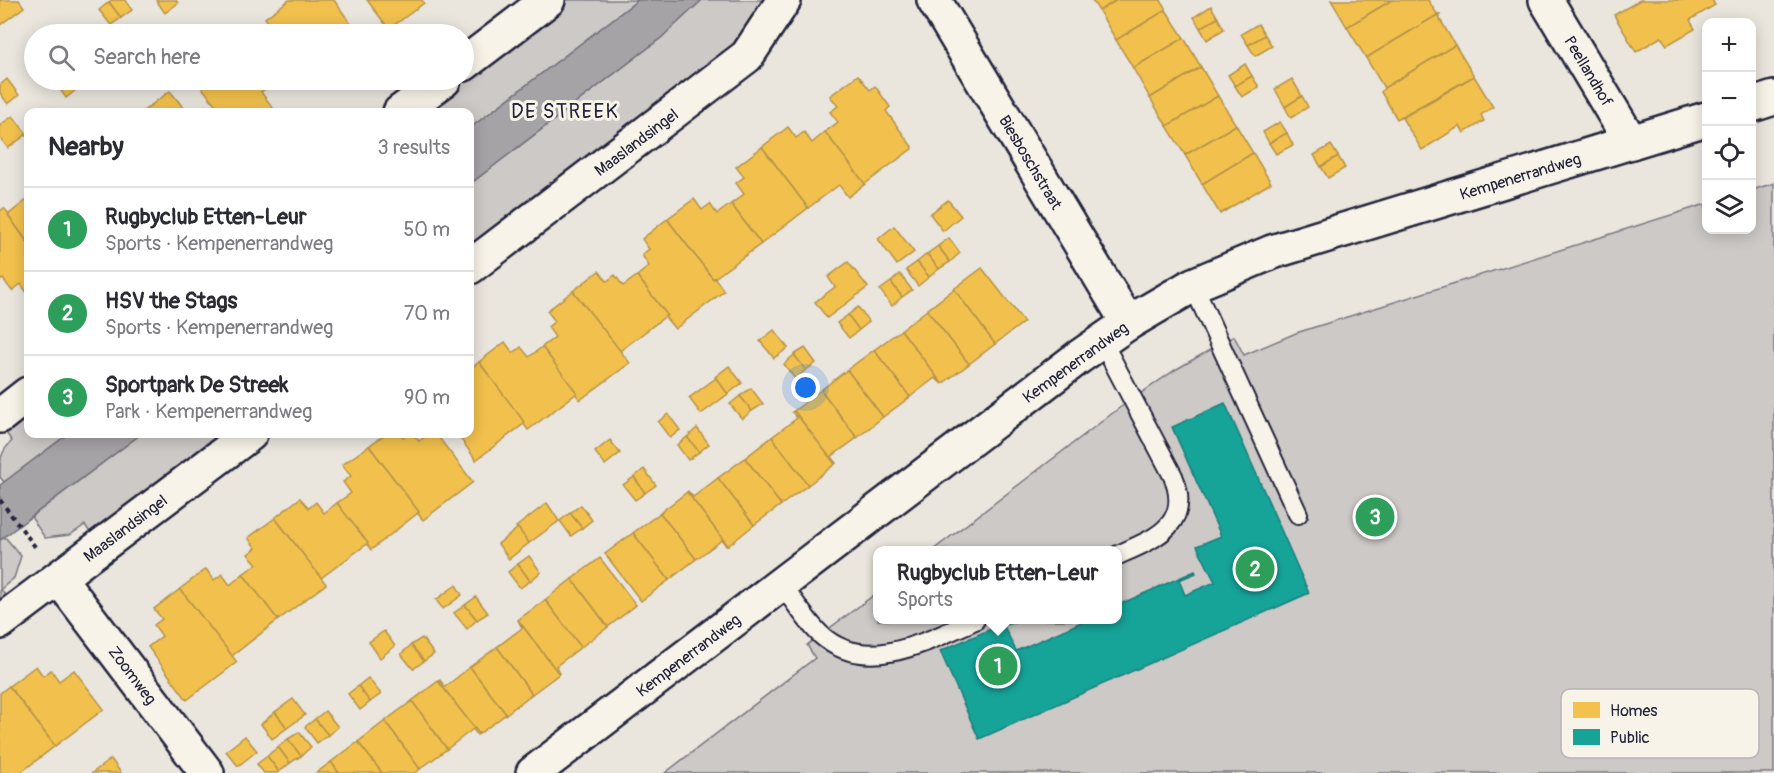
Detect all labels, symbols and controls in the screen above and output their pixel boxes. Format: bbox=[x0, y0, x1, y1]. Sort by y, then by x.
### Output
map controls bbox=[1702, 18, 1756, 234]
button: + bbox=[1702, 18, 1756, 72]
search box bbox=[24, 24, 474, 90]
street label: Peellandhof bbox=[1559, 33, 1617, 111]
icon: search bbox=[45, 41, 78, 74]
text: Search here bbox=[93, 43, 200, 71]
button: − bbox=[1702, 72, 1756, 126]
district label: DE STREEK bbox=[511, 99, 619, 124]
street label: Maaslandsingel bbox=[591, 105, 682, 181]
street label: Biesboschstraat bbox=[994, 112, 1066, 214]
button: locate bbox=[1702, 126, 1756, 180]
text: Nearby bbox=[48, 131, 124, 163]
text: 3 results bbox=[378, 135, 450, 160]
street label: Kempenerrandweg bbox=[1457, 149, 1583, 205]
button: layers bbox=[1702, 180, 1756, 234]
text: Rugbyclub Etten-Leur bbox=[105, 203, 307, 231]
text: 1 bbox=[64, 217, 71, 242]
text: 50 m bbox=[403, 217, 450, 242]
text: Sports · Kempenerrandweg bbox=[105, 231, 333, 256]
text: HSV the Stags bbox=[105, 287, 237, 315]
text: 2 bbox=[62, 301, 73, 326]
text: 70 m bbox=[404, 301, 450, 326]
text: Sports · Kempenerrandweg bbox=[105, 315, 333, 340]
street label: Kempenerrandweg bbox=[1019, 318, 1132, 408]
text: Sportpark De Streek bbox=[105, 371, 289, 399]
your location bbox=[791, 373, 820, 402]
text: 3 bbox=[62, 385, 73, 410]
text: 90 m bbox=[404, 385, 450, 410]
text: Park · Kempenerrandweg bbox=[105, 399, 312, 424]
street label: Maaslandsingel bbox=[80, 491, 171, 567]
pin: 3 bbox=[1356, 494, 1394, 540]
popup bbox=[873, 546, 1122, 624]
pin: 2 bbox=[1236, 546, 1274, 592]
text: Rugbyclub Etten-Leur bbox=[897, 559, 1098, 587]
text: Sports bbox=[897, 587, 953, 612]
street label: Kempenerrandweg bbox=[632, 610, 745, 702]
street label: Zoomweg bbox=[104, 642, 161, 709]
pin: 1 bbox=[978, 644, 1018, 688]
legend bbox=[1561, 689, 1759, 758]
text: Homes bbox=[1610, 701, 1658, 721]
text: Public bbox=[1610, 728, 1650, 748]

